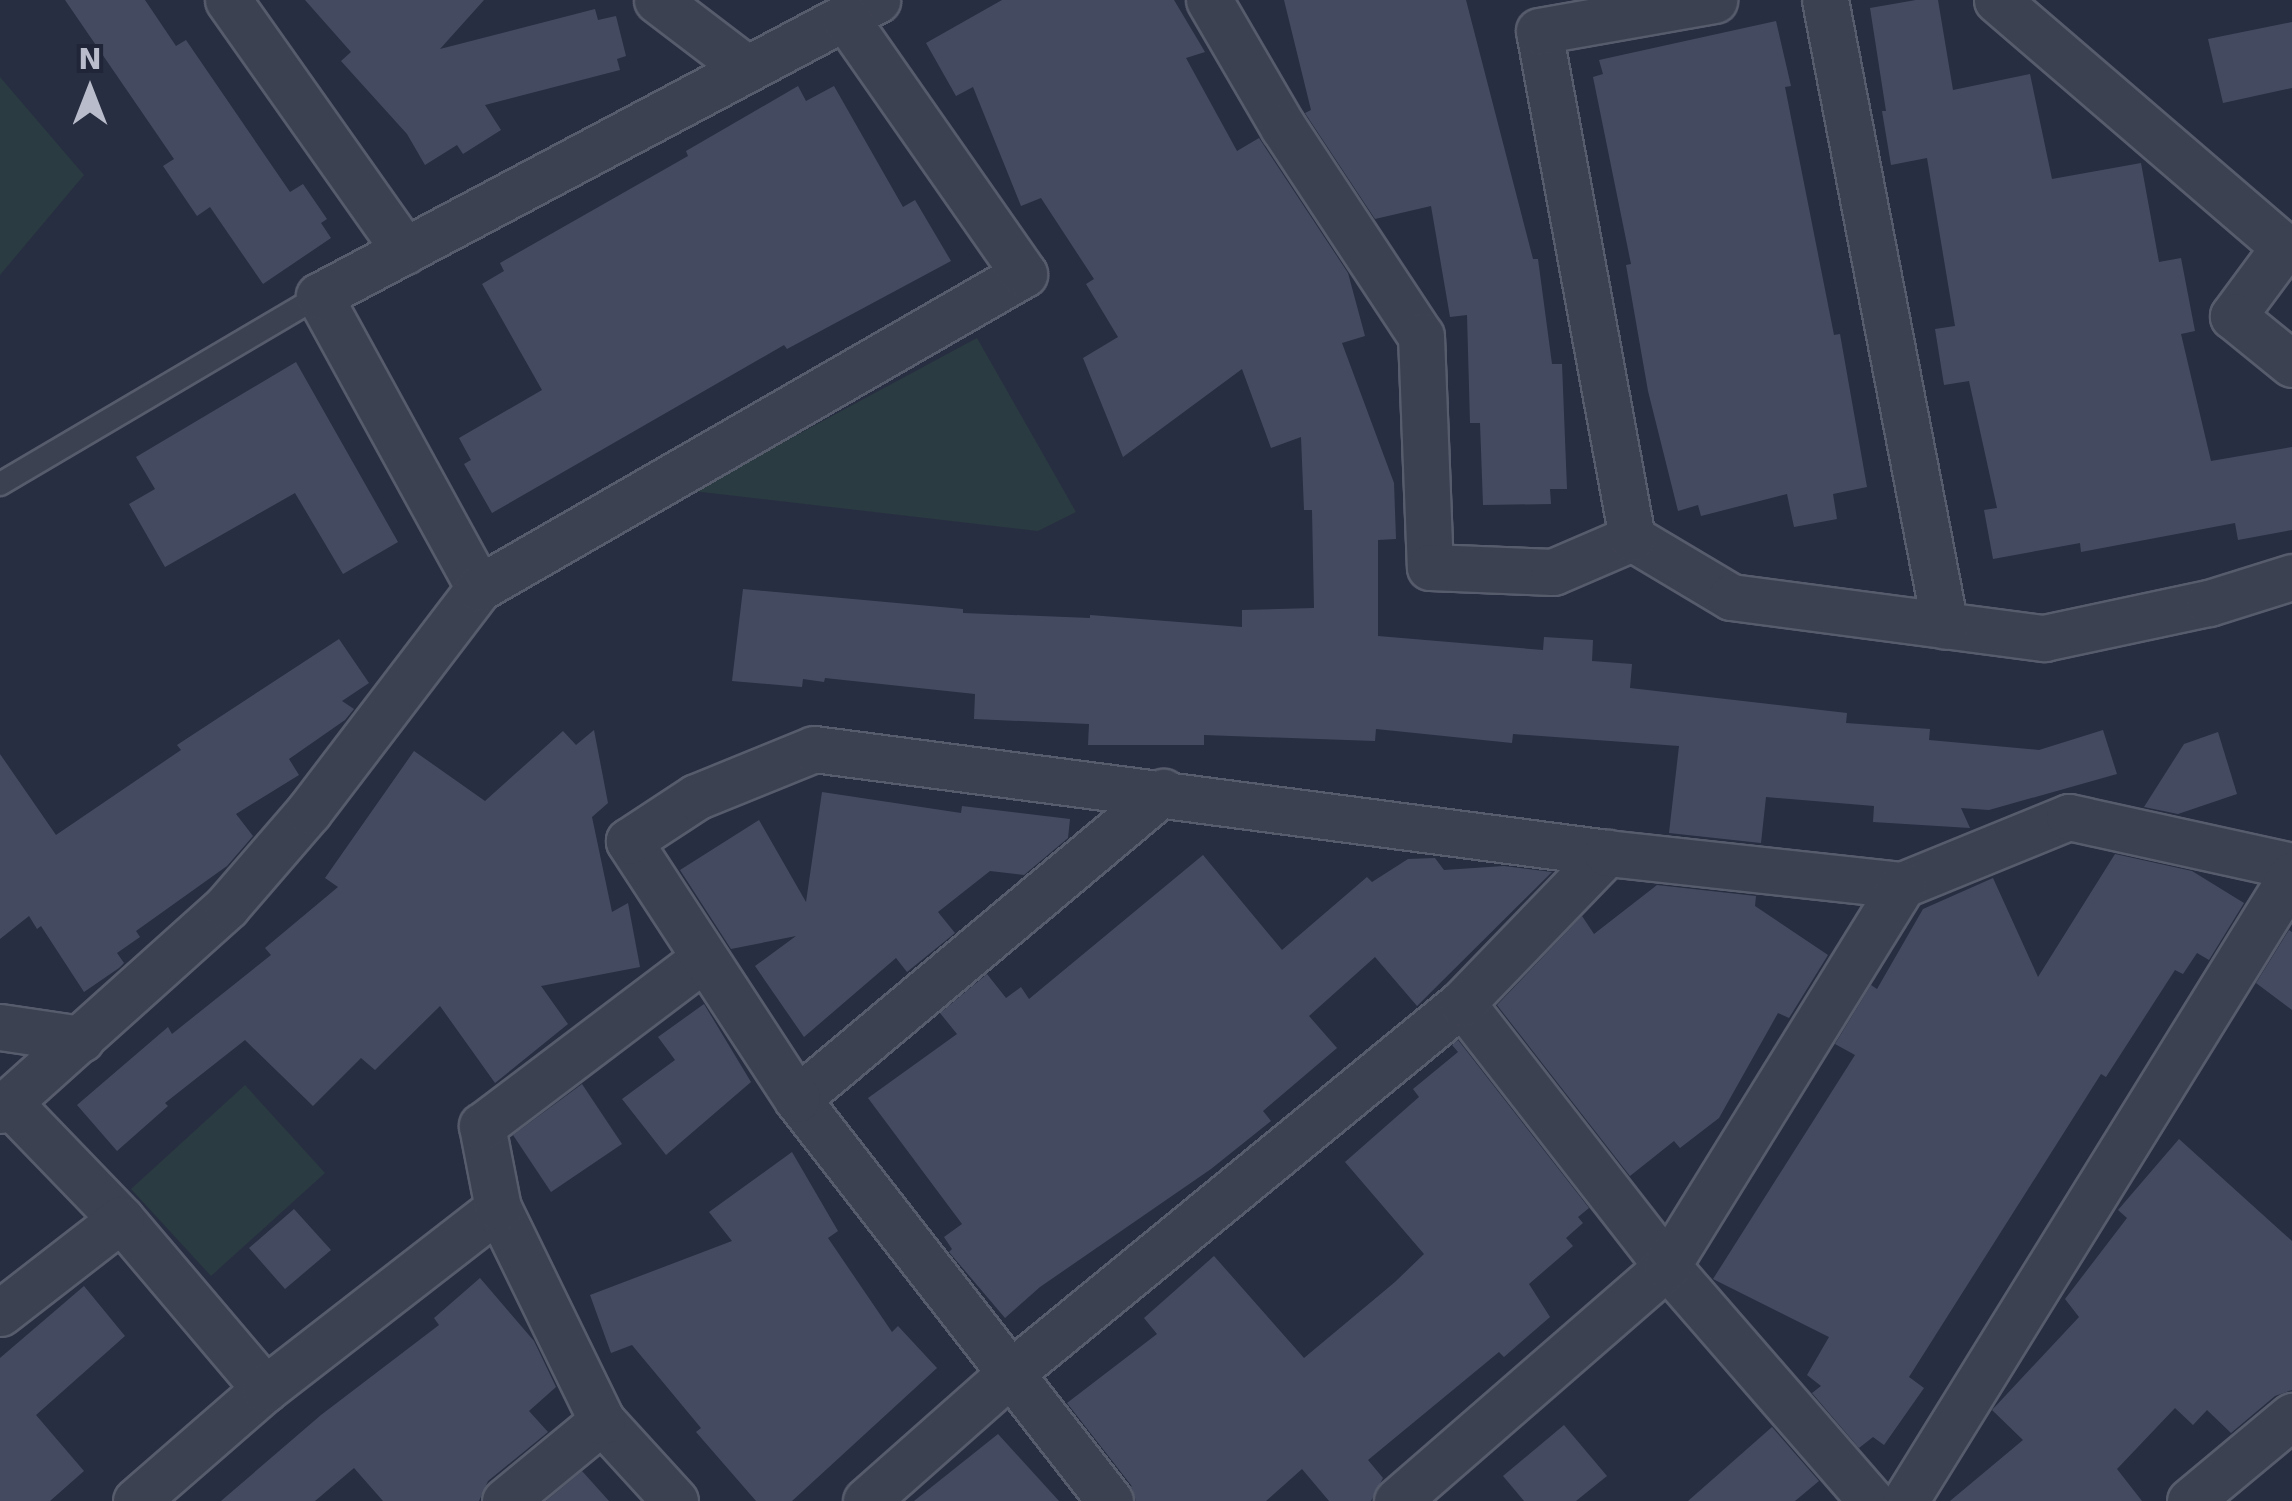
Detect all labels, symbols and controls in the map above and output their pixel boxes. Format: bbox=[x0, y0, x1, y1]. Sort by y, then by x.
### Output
north arrow bbox=[40, 40, 140, 140]
text: N bbox=[78, 43, 102, 76]

